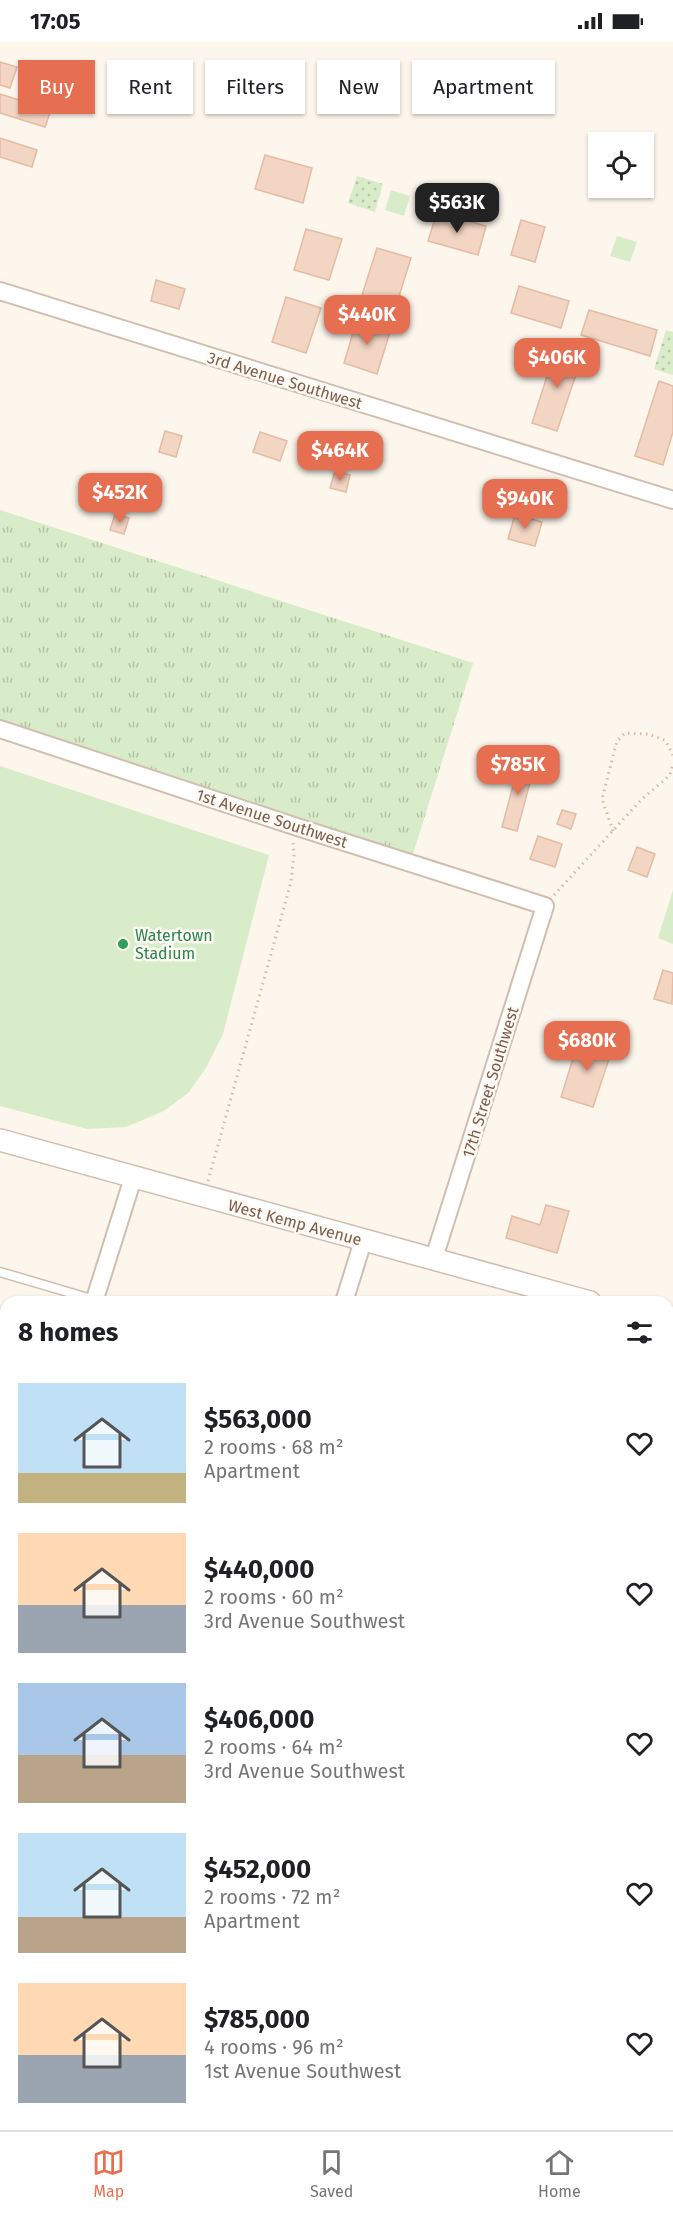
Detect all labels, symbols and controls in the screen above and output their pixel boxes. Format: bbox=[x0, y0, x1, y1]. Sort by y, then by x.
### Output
text: 17:05 bbox=[30, 8, 80, 35]
chip: Buy bbox=[18, 60, 95, 114]
chip: Rent bbox=[107, 60, 193, 114]
chip: Filters bbox=[205, 60, 305, 114]
chip: New bbox=[317, 60, 400, 114]
chip: Apartment bbox=[412, 60, 555, 114]
map controls bbox=[588, 132, 654, 198]
button: locate bbox=[588, 132, 654, 198]
pin: $563K bbox=[415, 183, 499, 234]
text: $563K bbox=[429, 190, 485, 214]
pin: $440K bbox=[325, 295, 409, 346]
text: $440K bbox=[338, 302, 396, 326]
pin: $406K bbox=[515, 338, 599, 389]
text: $406K bbox=[528, 345, 586, 369]
street label: 3rd Avenue Southwest bbox=[205, 348, 365, 413]
pin: $464K bbox=[298, 431, 382, 482]
text: $464K bbox=[311, 438, 369, 462]
pin: $452K bbox=[78, 473, 162, 524]
pin: $940K bbox=[483, 479, 567, 530]
text: $452K bbox=[92, 480, 148, 504]
text: $940K bbox=[496, 486, 554, 510]
pin: $785K bbox=[476, 745, 560, 796]
text: $785K bbox=[491, 752, 545, 776]
street label: 1st Avenue Southwest bbox=[194, 785, 350, 852]
place label: Watertown Stadium bbox=[135, 926, 213, 963]
marker: Watertown Stadium bbox=[116, 937, 130, 951]
street label: 17th Street Southwest bbox=[458, 1004, 523, 1160]
pin: $680K bbox=[545, 1021, 629, 1072]
text: $680K bbox=[558, 1028, 616, 1052]
street label: West Kemp Avenue bbox=[226, 1195, 364, 1249]
icon: filters bbox=[623, 1316, 656, 1349]
text: 8 homes bbox=[18, 1317, 118, 1348]
text: $563,000 bbox=[204, 1404, 312, 1435]
icon: home bbox=[66, 1407, 138, 1479]
icon: heart bbox=[623, 1427, 656, 1460]
text: 2 rooms · 68 m² bbox=[204, 1435, 344, 1459]
text: Apartment bbox=[204, 1459, 300, 1483]
text: $440,000 bbox=[204, 1554, 314, 1585]
icon: home bbox=[66, 1557, 138, 1629]
icon: heart bbox=[623, 1577, 656, 1610]
text: 2 rooms · 60 m² bbox=[204, 1585, 344, 1609]
text: 3rd Avenue Southwest bbox=[204, 1609, 405, 1633]
text: $406,000 bbox=[204, 1704, 314, 1735]
icon: home bbox=[66, 1707, 138, 1779]
icon: heart bbox=[623, 1727, 656, 1760]
text: 2 rooms · 64 m² bbox=[204, 1735, 343, 1759]
text: 3rd Avenue Southwest bbox=[204, 1759, 405, 1783]
text: $452,000 bbox=[204, 1854, 311, 1885]
icon: home bbox=[66, 1857, 138, 1929]
icon: heart bbox=[623, 1877, 656, 1910]
text: 2 rooms · 72 m² bbox=[204, 1885, 340, 1909]
text: Apartment bbox=[204, 1909, 300, 1933]
text: $785,000 bbox=[204, 2004, 310, 2035]
icon: home bbox=[66, 2007, 138, 2079]
icon: heart bbox=[623, 2027, 656, 2060]
text: 4 rooms · 96 m² bbox=[204, 2035, 344, 2059]
text: 1st Avenue Southwest bbox=[204, 2059, 401, 2083]
tab: Map bbox=[92, 2146, 125, 2201]
tab: Saved bbox=[310, 2146, 353, 2201]
tab: Home bbox=[538, 2146, 581, 2201]

